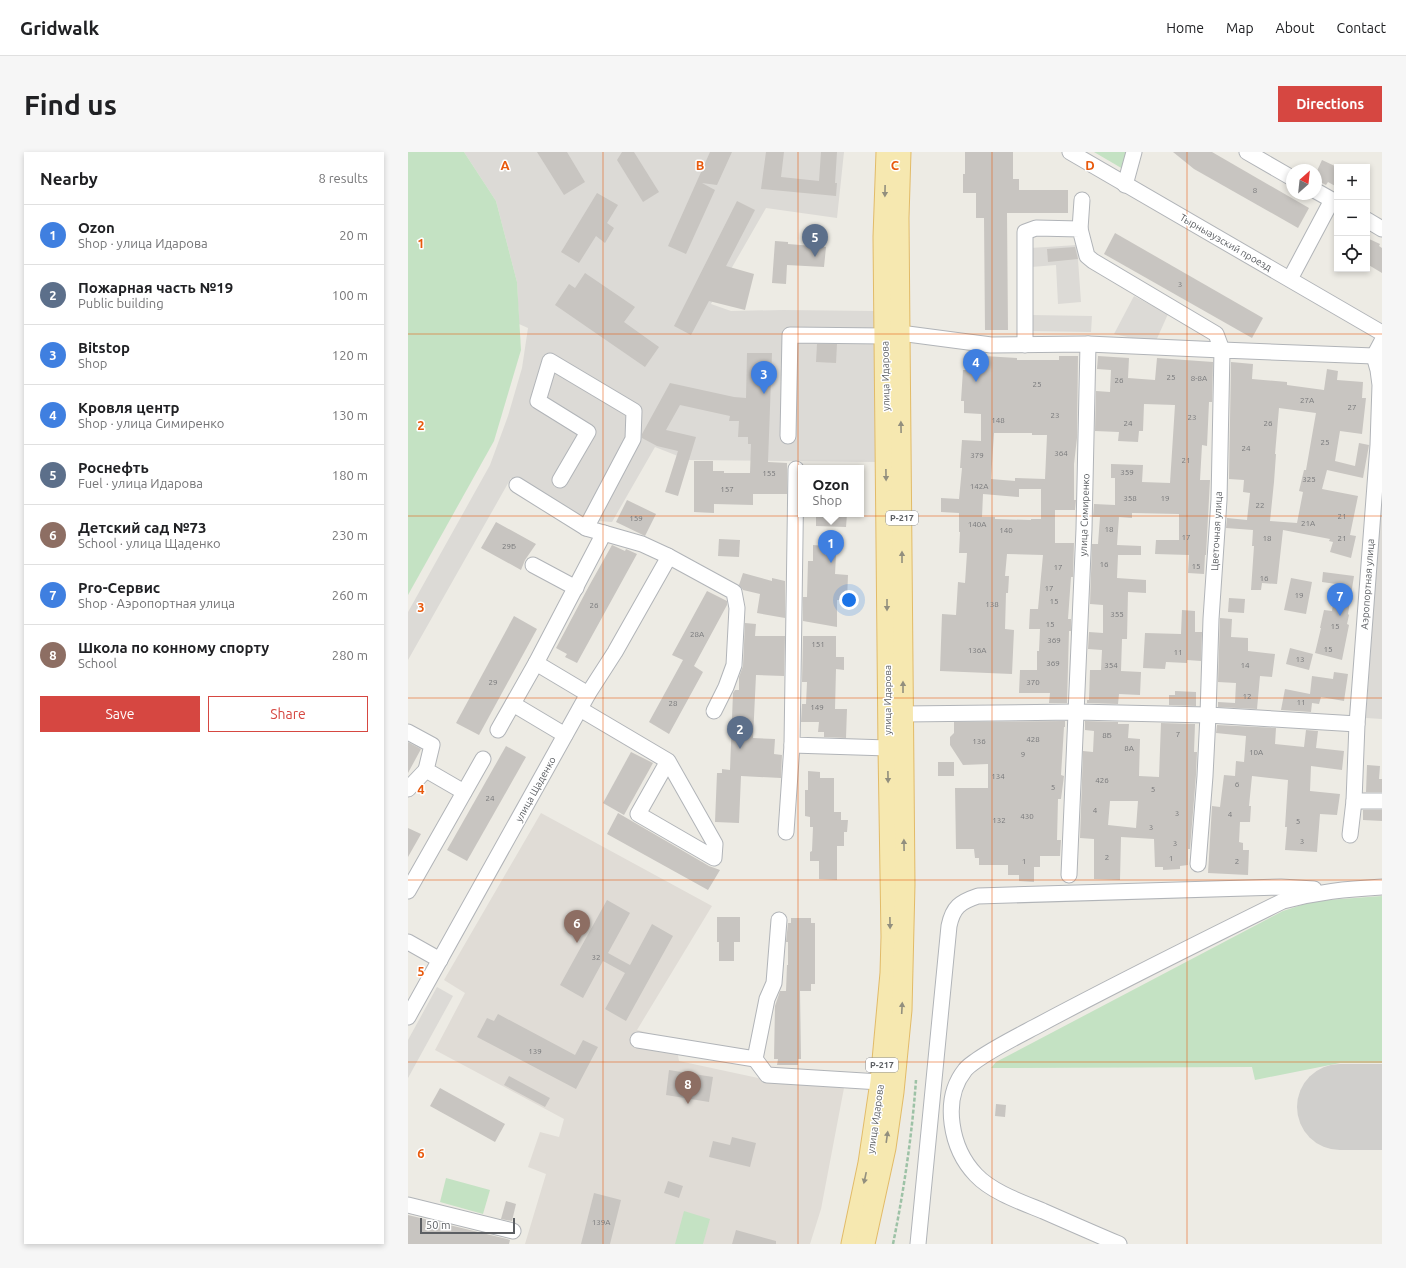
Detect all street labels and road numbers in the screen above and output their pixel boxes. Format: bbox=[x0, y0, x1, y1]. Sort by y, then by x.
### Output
street label: Тырныаузский проезд bbox=[1178, 212, 1274, 273]
street label: улица Идарова bbox=[879, 341, 892, 411]
street label: улица Симиренко bbox=[1078, 473, 1091, 557]
street label: Цветочная улица bbox=[1209, 491, 1224, 571]
road number: Р-217 bbox=[886, 511, 918, 525]
street label: Аэропортная улица bbox=[1359, 538, 1376, 630]
street label: улица Идарова bbox=[882, 665, 893, 735]
street label: улица Щаденко bbox=[513, 755, 558, 824]
road number: Р-217 bbox=[866, 1058, 898, 1072]
street label: улица Идарова bbox=[865, 1084, 886, 1155]

